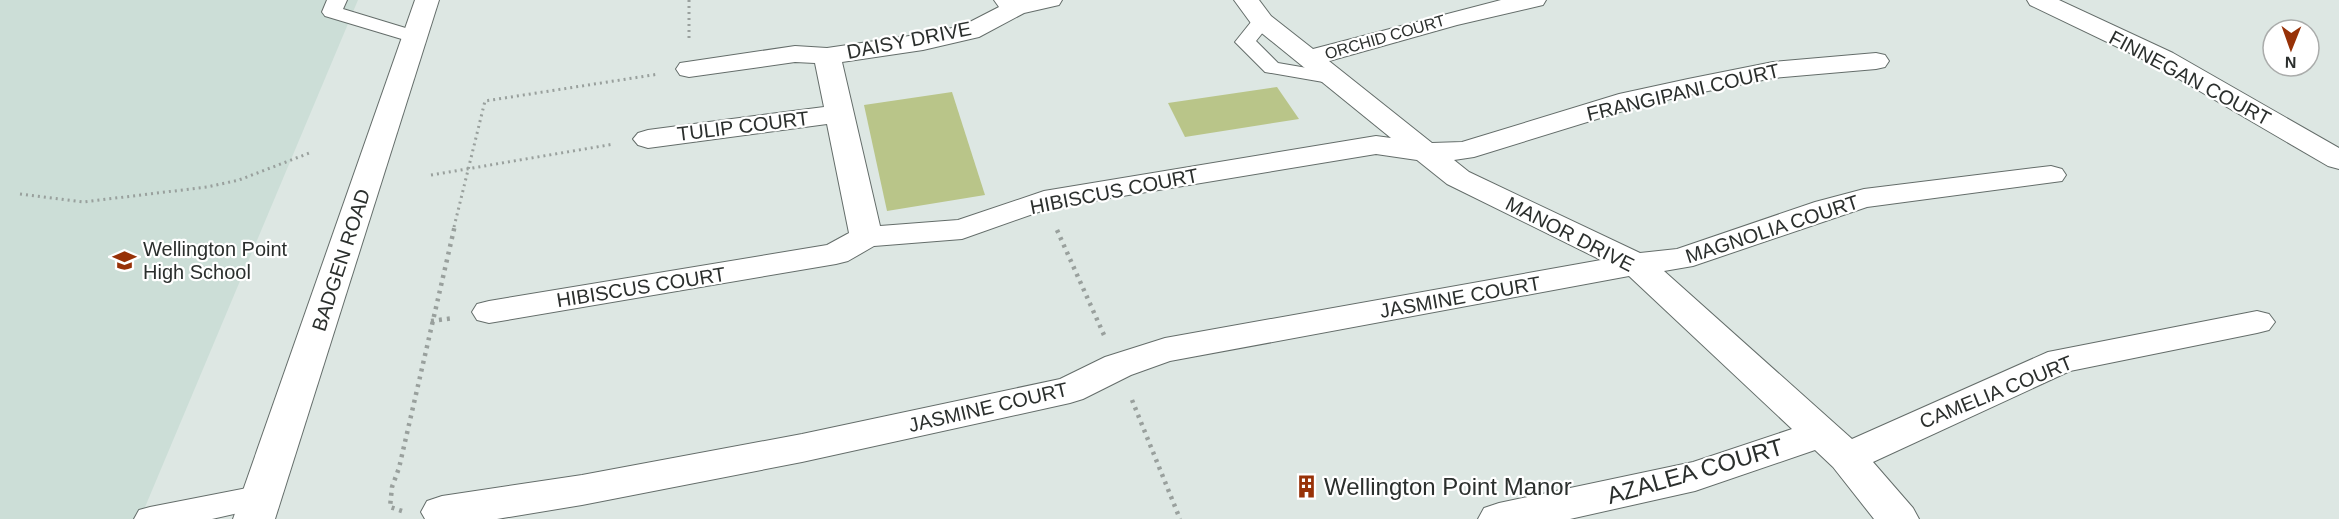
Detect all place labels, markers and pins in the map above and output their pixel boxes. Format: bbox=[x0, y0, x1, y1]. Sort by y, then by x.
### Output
place label: Wellington Point High School bbox=[143, 238, 288, 283]
school or university icon: Wellington Point High School bbox=[112, 247, 138, 273]
building icon: Wellington Point Manor bbox=[1293, 473, 1319, 499]
place label: Wellington Point Manor bbox=[1324, 473, 1572, 500]

